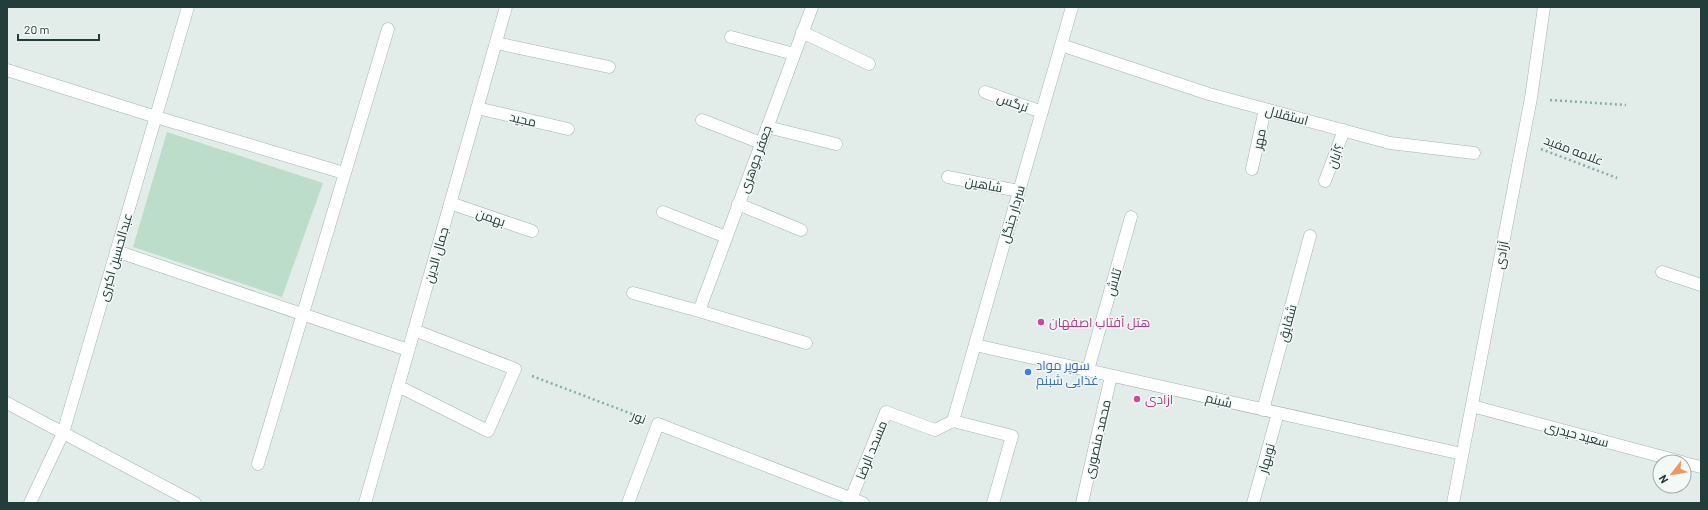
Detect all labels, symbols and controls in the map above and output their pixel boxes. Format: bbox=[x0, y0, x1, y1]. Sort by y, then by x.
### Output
scale bar bbox=[18, 16, 99, 42]
text: 20 m bbox=[24, 22, 50, 36]
street label: نرگس bbox=[995, 89, 1031, 115]
street label: استقلال bbox=[1264, 102, 1310, 129]
street label: مجید bbox=[508, 108, 538, 130]
street label: جعفر جوهری bbox=[735, 123, 775, 195]
street label: مهر bbox=[1249, 127, 1269, 152]
street label: علامه مفید bbox=[1542, 131, 1606, 169]
street label: ؟آبان bbox=[1323, 141, 1347, 171]
street label: شاهین bbox=[964, 173, 1004, 195]
street label: سردار جنگل bbox=[996, 183, 1028, 245]
street label: بهمن bbox=[474, 205, 508, 229]
street label: عبدالحسین اکبری bbox=[95, 211, 135, 303]
street label: جمال الدین bbox=[420, 225, 453, 285]
street label: آزادی bbox=[1490, 239, 1512, 270]
street label: تلاش bbox=[1101, 266, 1125, 298]
street label: شقایق bbox=[1274, 303, 1300, 343]
place label: هتل آفتاب اصفهان bbox=[1049, 314, 1150, 330]
marker: هتل آفتاب اصفهان bbox=[1036, 317, 1046, 327]
place label: سوپر مواد غذایی شبنم bbox=[1036, 357, 1099, 390]
marker: سوپر مواد غذایی شبنم bbox=[1023, 367, 1033, 377]
street label: شبنم bbox=[1204, 389, 1234, 413]
place label: ازادی bbox=[1145, 391, 1173, 407]
marker: ازادی bbox=[1132, 394, 1142, 404]
street label: محمد منصوری bbox=[1080, 398, 1114, 480]
street label: نور bbox=[628, 407, 649, 427]
street label: مسجد الرضا bbox=[852, 418, 890, 482]
street label: سعید حیدری bbox=[1543, 418, 1611, 450]
street label: نوبهار bbox=[1254, 441, 1278, 476]
north arrow bbox=[1652, 454, 1692, 494]
text: N bbox=[1656, 473, 1670, 486]

